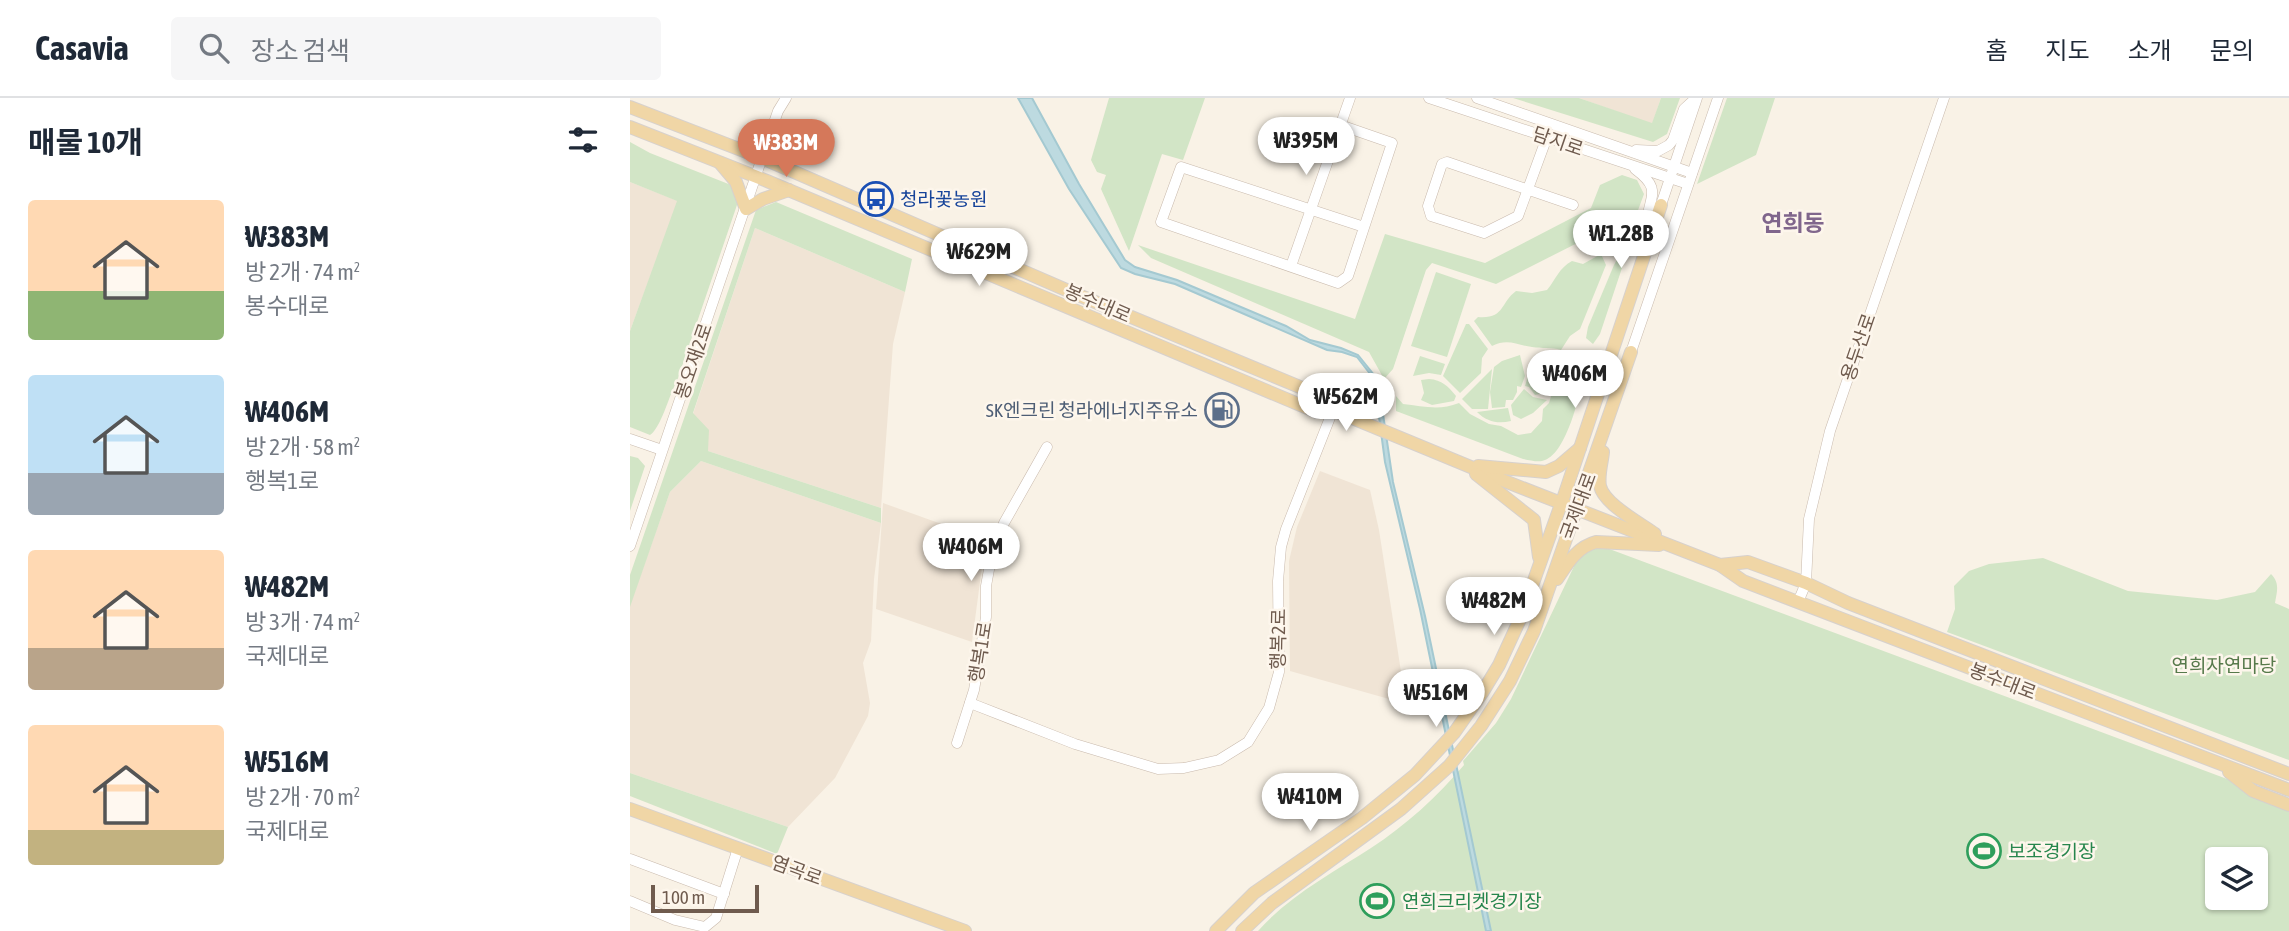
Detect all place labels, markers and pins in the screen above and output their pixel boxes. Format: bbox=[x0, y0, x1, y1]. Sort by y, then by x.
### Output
pin: ₩395M bbox=[1257, 118, 1355, 177]
pin: ₩383M bbox=[737, 120, 835, 179]
bus stop icon: 청라꽃농원 bbox=[857, 180, 895, 218]
place label: 청라꽃농원 bbox=[900, 188, 987, 210]
pin: ₩1.28B bbox=[1564, 211, 1678, 270]
pin: ₩629M bbox=[930, 228, 1028, 288]
pin: ₩406M bbox=[1526, 350, 1624, 410]
pin: ₩562M bbox=[1297, 374, 1395, 433]
fuel station icon: SK엔크린 청라에너지주유소 bbox=[1203, 391, 1241, 429]
place label: SK엔크린 청라에너지주유소 bbox=[986, 399, 1198, 421]
pin: ₩406M bbox=[922, 524, 1020, 583]
pin: ₩482M bbox=[1445, 578, 1543, 637]
pin: ₩516M bbox=[1387, 670, 1485, 729]
pin: ₩410M bbox=[1261, 774, 1359, 833]
sports icon: 보조경기장 bbox=[1965, 832, 2003, 870]
place label: 보조경기장 bbox=[2008, 840, 2095, 862]
sports icon: 연희크리켓경기장 bbox=[1358, 882, 1396, 920]
place label: 연희크리켓경기장 bbox=[1402, 890, 1542, 912]

